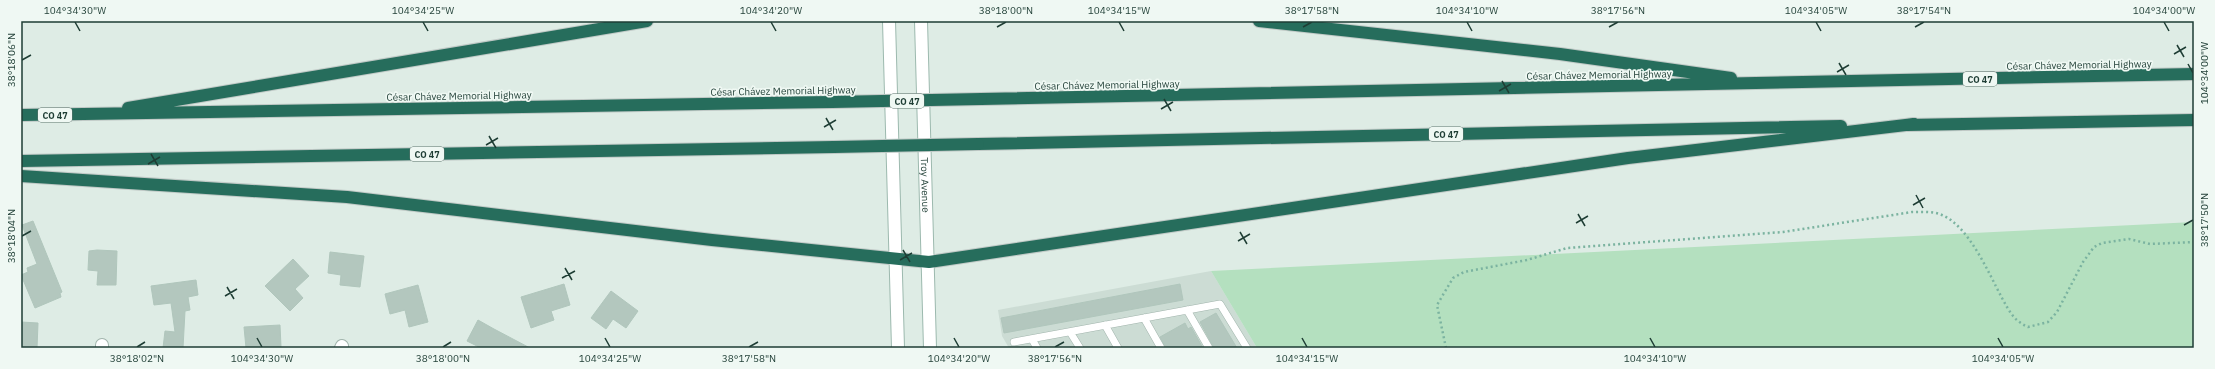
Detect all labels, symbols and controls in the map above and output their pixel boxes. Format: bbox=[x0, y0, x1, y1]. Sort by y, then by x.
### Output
text: 104°34'30"W bbox=[44, 4, 106, 17]
text: 104°34'25"W bbox=[392, 4, 454, 17]
text: 104°34'20"W bbox=[740, 4, 802, 17]
text: 38°18'00"N bbox=[979, 4, 1033, 17]
text: 104°34'15"W bbox=[1088, 4, 1150, 17]
text: 38°17'58"N bbox=[1285, 4, 1339, 17]
text: 104°34'10"W bbox=[1436, 4, 1498, 17]
text: 38°17'56"N bbox=[1591, 4, 1645, 17]
text: 104°34'05"W bbox=[1785, 4, 1847, 17]
text: 38°17'54"N bbox=[1897, 4, 1951, 17]
text: 104°34'00"W bbox=[2133, 4, 2195, 17]
text: 38°18'06"N bbox=[5, 33, 18, 87]
text: 104°34'00"W bbox=[2198, 42, 2211, 104]
street label: César Chávez Memorial Highway bbox=[2006, 57, 2152, 73]
street label: César Chávez Memorial Highway bbox=[1526, 67, 1672, 83]
road number: CO 47 bbox=[1963, 72, 1997, 86]
street label: César Chávez Memorial Highway bbox=[1034, 77, 1180, 93]
street label: César Chávez Memorial Highway bbox=[710, 83, 856, 99]
street label: César Chávez Memorial Highway bbox=[386, 88, 532, 104]
road number: CO 47 bbox=[890, 94, 924, 108]
road number: CO 47 bbox=[38, 108, 72, 122]
road number: CO 47 bbox=[1429, 127, 1463, 141]
road number: CO 47 bbox=[410, 147, 444, 161]
street label: Troy Avenue bbox=[918, 157, 933, 213]
text: 38°17'50"N bbox=[2198, 193, 2211, 247]
text: 38°18'04"N bbox=[5, 209, 18, 263]
text: 38°18'02"N bbox=[110, 352, 164, 365]
text: 104°34'30"W bbox=[231, 352, 293, 365]
text: 38°18'00"N bbox=[416, 352, 470, 365]
text: 104°34'25"W bbox=[579, 352, 641, 365]
text: 38°17'58"N bbox=[722, 352, 776, 365]
text: 104°34'20"W bbox=[928, 352, 990, 365]
text: 38°17'56"N bbox=[1028, 352, 1082, 365]
text: 104°34'15"W bbox=[1276, 352, 1338, 365]
text: 104°34'10"W bbox=[1624, 352, 1686, 365]
text: 104°34'05"W bbox=[1972, 352, 2034, 365]

